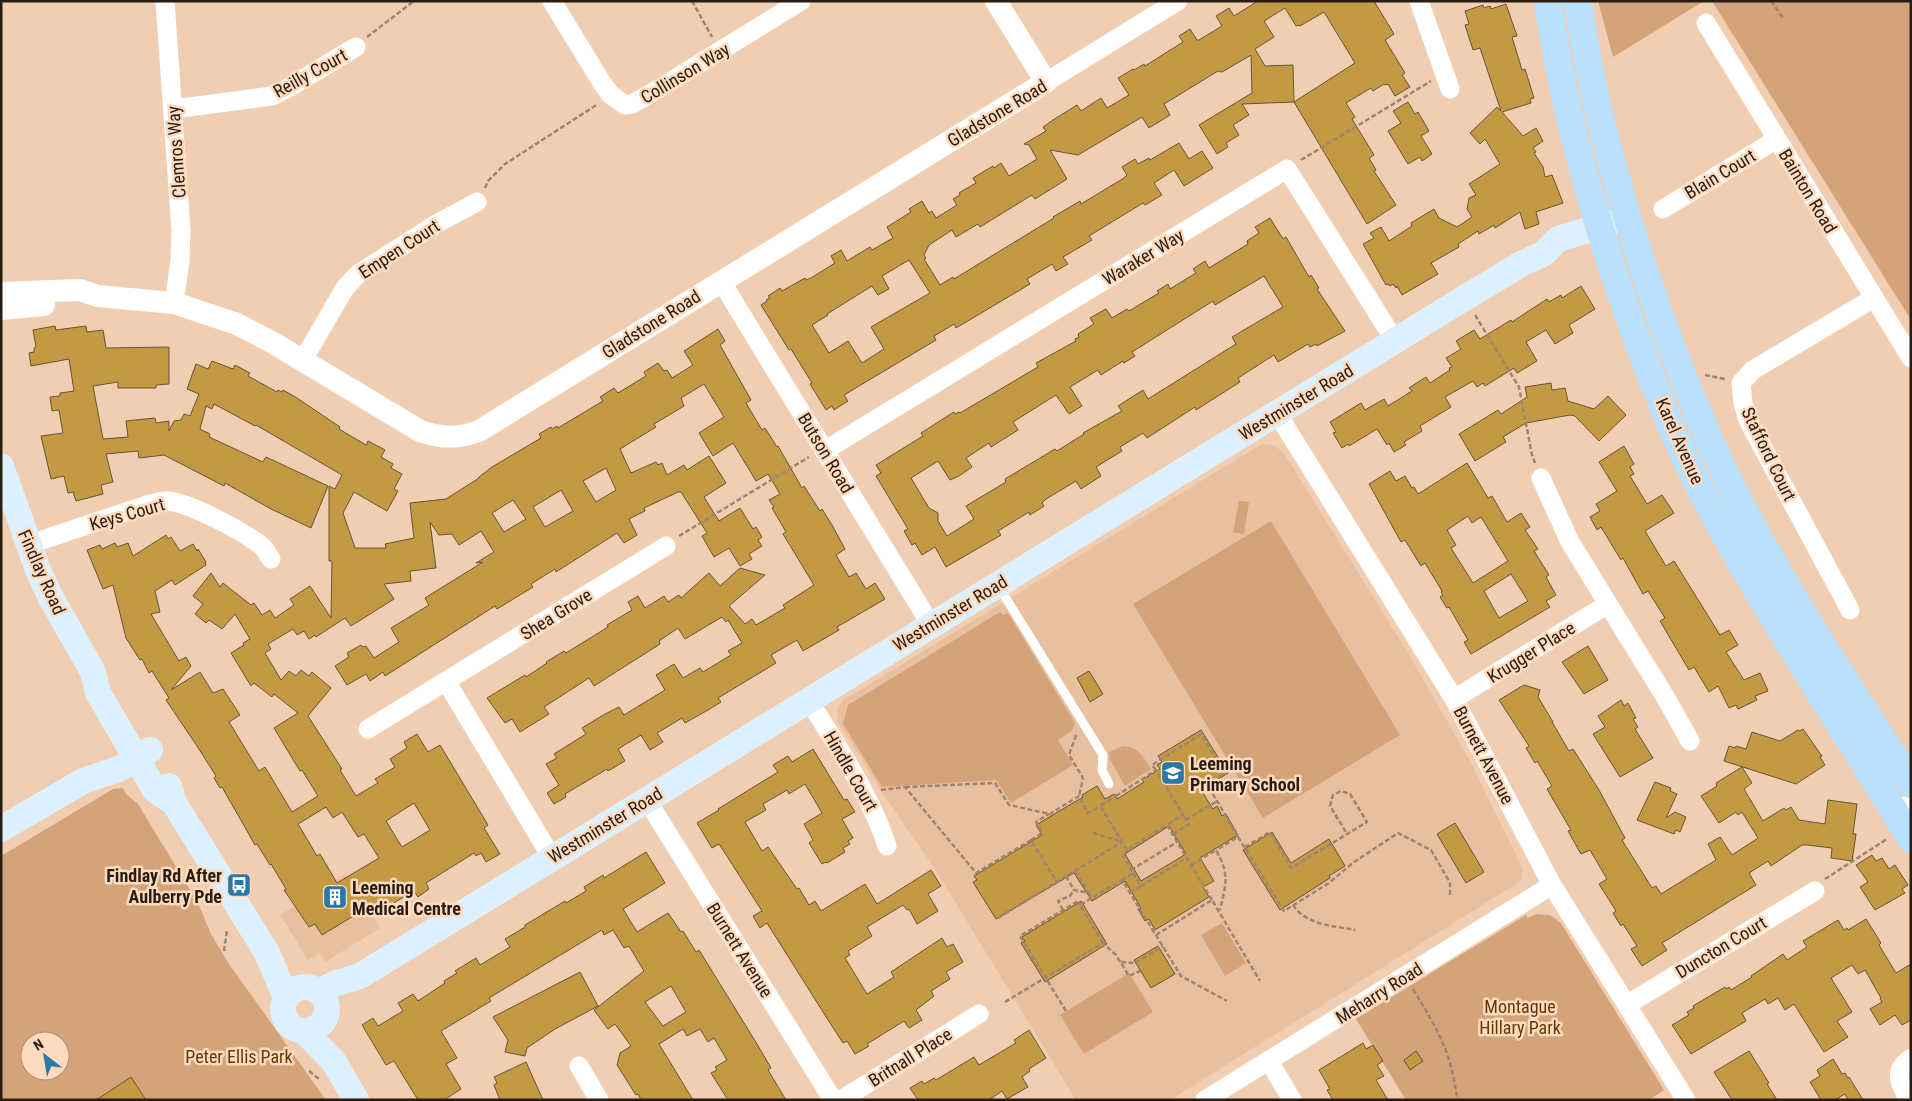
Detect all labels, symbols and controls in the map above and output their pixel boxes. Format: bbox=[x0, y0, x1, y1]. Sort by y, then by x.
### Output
street label: Collinson Way bbox=[637, 38, 734, 108]
street label: Reilly Court bbox=[269, 44, 351, 102]
street label: Gladstone Road bbox=[944, 75, 1050, 151]
street label: Clemros Way bbox=[162, 105, 190, 199]
street label: Blain Court bbox=[1681, 145, 1759, 203]
street label: Bainton Road bbox=[1775, 145, 1841, 237]
street label: Empen Court bbox=[355, 215, 443, 283]
street label: Waraker Way bbox=[1099, 224, 1188, 289]
street label: Gladstone Road bbox=[598, 285, 704, 363]
street label: Westminster Road bbox=[1235, 360, 1357, 444]
street label: Karel Avenue bbox=[1652, 395, 1708, 487]
street label: Stafford Court bbox=[1737, 404, 1801, 504]
street label: Butson Road bbox=[794, 409, 858, 497]
street label: Keys Court bbox=[87, 493, 167, 535]
street label: Findlay Road bbox=[14, 526, 70, 618]
street label: Westminster Road bbox=[889, 571, 1011, 655]
street label: Shea Grove bbox=[516, 584, 596, 644]
street label: Krugger Place bbox=[1483, 617, 1579, 687]
street label: Burnett Avenue bbox=[1449, 702, 1519, 808]
street label: Hindle Court bbox=[820, 727, 882, 815]
place label: Leeming Primary School bbox=[1190, 753, 1300, 795]
school or university icon: Leeming Primary School bbox=[1160, 760, 1186, 786]
street label: Westminster Road bbox=[544, 783, 666, 867]
place label: Findlay Rd After Aulberry Pde bbox=[106, 865, 222, 907]
bus stop icon: Findlay Rd After Aulberry Pde bbox=[226, 872, 252, 898]
place label: Leeming Medical Centre bbox=[352, 877, 461, 919]
building icon: Leeming Medical Centre bbox=[322, 884, 348, 910]
street label: Burnett Avenue bbox=[703, 899, 777, 1001]
street label: Duncton Court bbox=[1672, 912, 1770, 982]
street label: Meharry Road bbox=[1332, 958, 1426, 1028]
park label: Montague Hillary Park bbox=[1479, 996, 1561, 1038]
street label: Britnall Place bbox=[865, 1023, 955, 1091]
north arrow bbox=[20, 1031, 70, 1081]
text: N bbox=[31, 1036, 46, 1054]
park label: Peter Ellis Park bbox=[185, 1046, 293, 1067]

